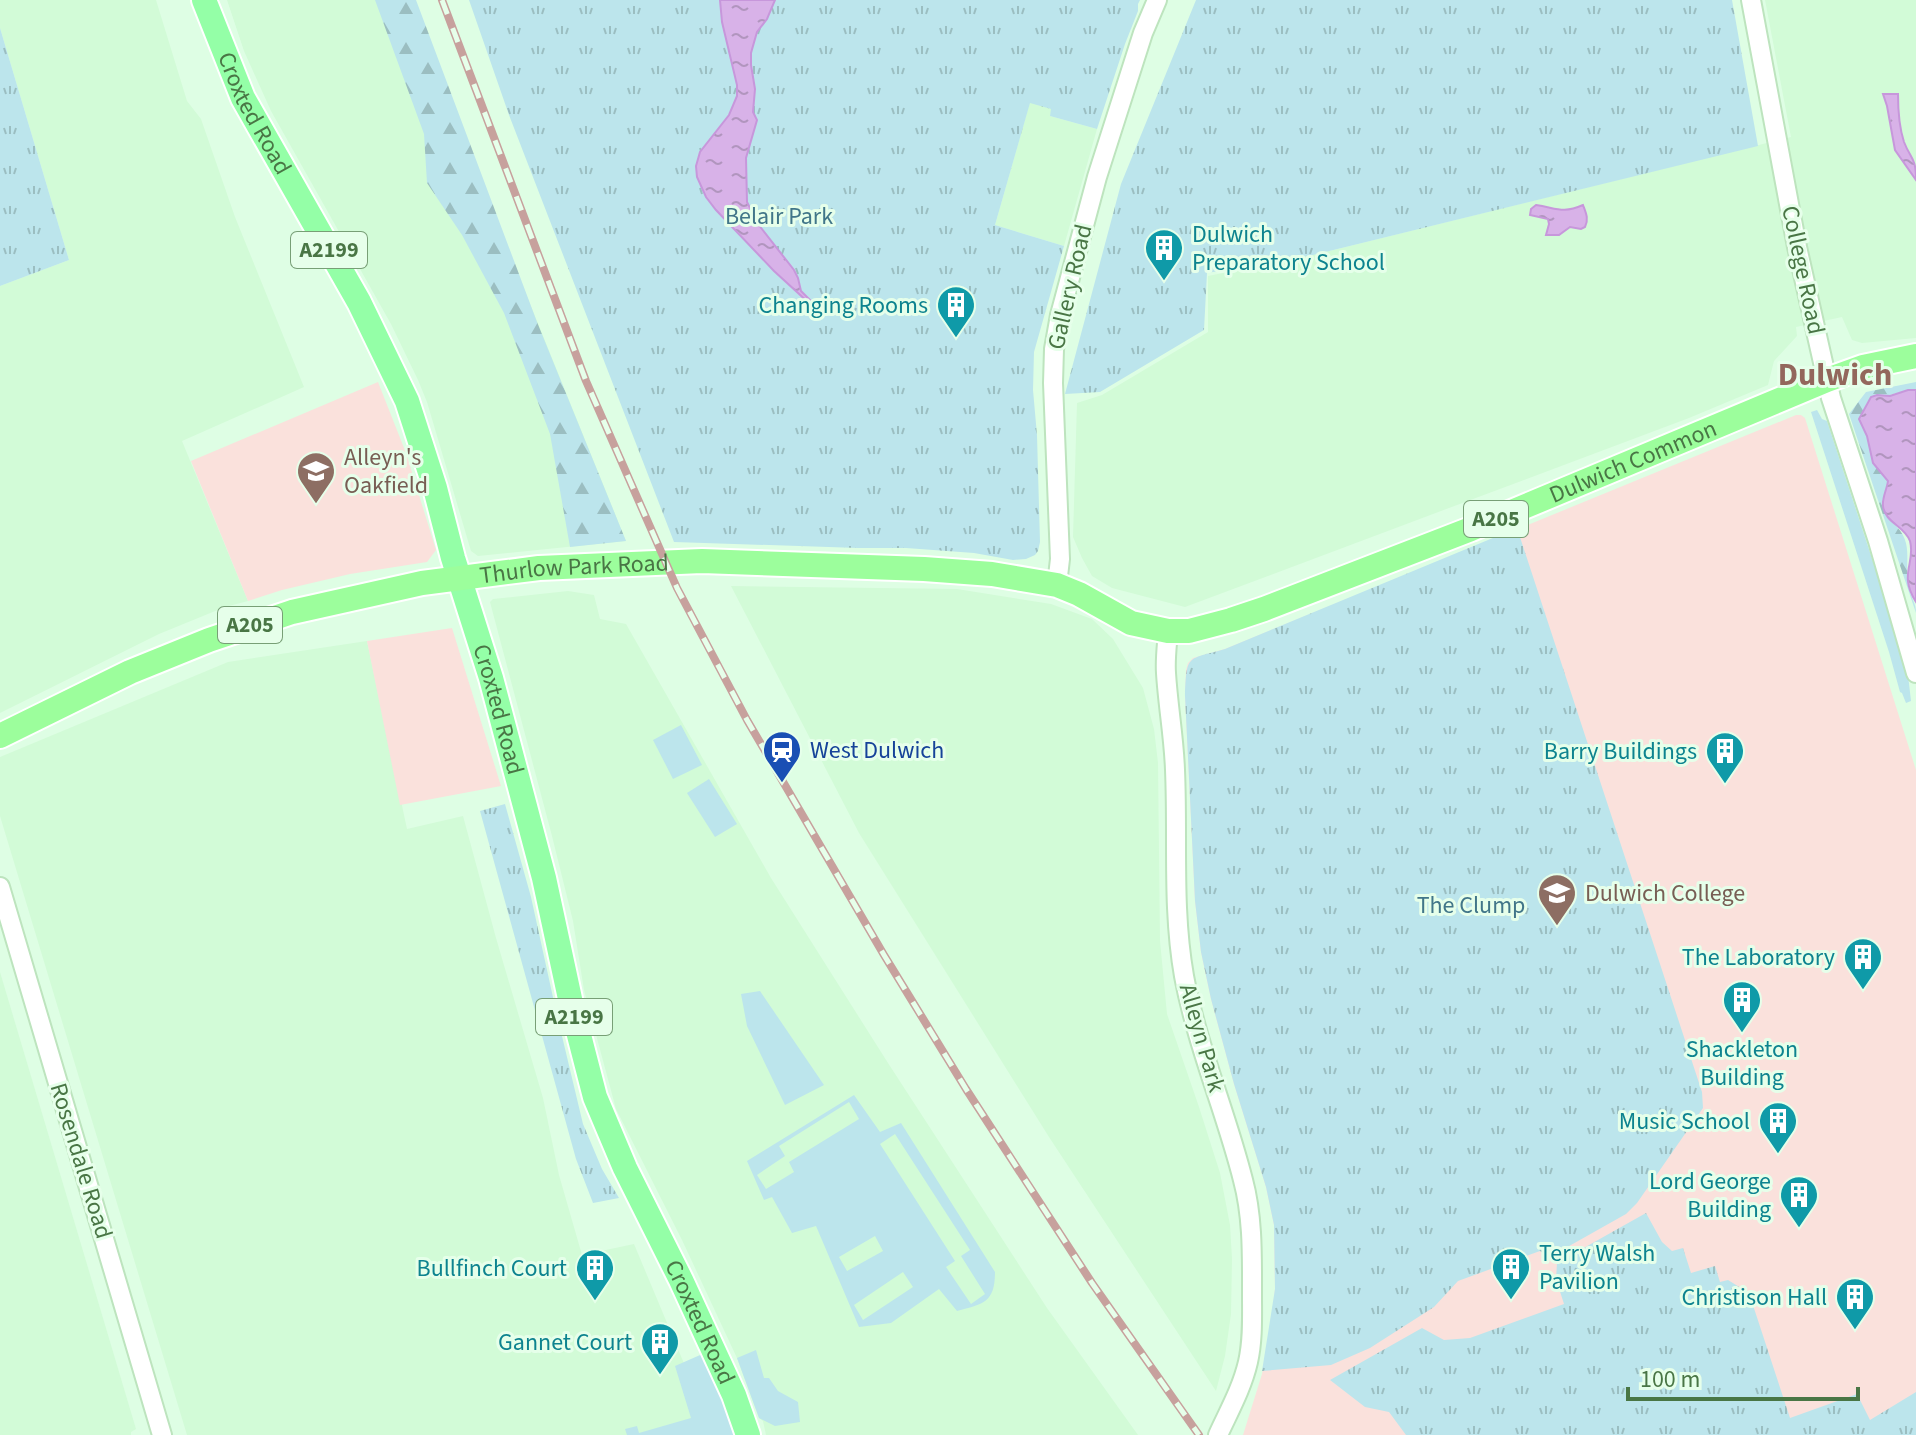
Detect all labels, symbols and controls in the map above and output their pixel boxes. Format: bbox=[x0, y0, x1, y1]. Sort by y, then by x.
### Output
street label: Croxted Road bbox=[209, 47, 300, 181]
park label: Belair Park bbox=[725, 199, 833, 234]
street label: College Road bbox=[1772, 202, 1834, 338]
place label: Dulwich Preparatory School bbox=[1192, 217, 1385, 280]
street label: Gallery Road bbox=[1039, 221, 1101, 353]
building icon: Dulwich Preparatory School bbox=[1143, 227, 1185, 282]
road number: A2199 bbox=[291, 232, 367, 268]
building icon: Changing Rooms bbox=[935, 284, 977, 339]
place label: Changing Rooms bbox=[759, 288, 928, 323]
district label: Dulwich bbox=[1778, 352, 1892, 398]
street label: Dulwich Common bbox=[1544, 411, 1722, 512]
place label: Alleyn's Oakfield bbox=[344, 440, 428, 503]
school or university icon: Alleyn's Oakfield bbox=[295, 450, 337, 505]
road number: A205 bbox=[1464, 501, 1528, 537]
street label: Thurlow Park Road bbox=[478, 545, 670, 593]
road number: A205 bbox=[218, 607, 282, 643]
street label: Croxted Road bbox=[464, 640, 533, 778]
station icon: West Dulwich bbox=[761, 729, 803, 784]
building icon: Barry Buildings bbox=[1704, 730, 1746, 785]
place label: West Dulwich bbox=[810, 733, 944, 768]
place label: Barry Buildings bbox=[1544, 734, 1697, 769]
school or university icon: Dulwich College bbox=[1536, 872, 1578, 927]
place label: Dulwich College bbox=[1585, 876, 1745, 911]
park label: The Clump bbox=[1417, 888, 1525, 923]
building icon: The Laboratory bbox=[1842, 936, 1884, 991]
place label: The Laboratory bbox=[1682, 940, 1835, 975]
building icon: Shackleton Building bbox=[1721, 979, 1763, 1034]
street label: Alleyn Park bbox=[1170, 980, 1234, 1096]
road number: A2199 bbox=[536, 999, 612, 1035]
place label: Shackleton Building bbox=[1686, 1032, 1798, 1095]
street label: Rosendale Road bbox=[41, 1079, 121, 1243]
building icon: Music School bbox=[1757, 1100, 1799, 1155]
place label: Music School bbox=[1619, 1104, 1750, 1139]
place label: Lord George Building bbox=[1649, 1164, 1771, 1227]
building icon: Lord George Building bbox=[1778, 1174, 1820, 1229]
place label: Terry Walsh Pavilion bbox=[1539, 1236, 1655, 1299]
building icon: Terry Walsh Pavilion bbox=[1490, 1246, 1532, 1301]
building icon: Bullfinch Court bbox=[574, 1247, 616, 1302]
place label: Bullfinch Court bbox=[417, 1251, 567, 1286]
street label: Croxted Road bbox=[656, 1254, 744, 1390]
building icon: Christison Hall bbox=[1834, 1276, 1876, 1331]
place label: Christison Hall bbox=[1681, 1280, 1827, 1315]
building icon: Gannet Court bbox=[639, 1321, 681, 1376]
place label: Gannet Court bbox=[498, 1325, 632, 1360]
scale bar bbox=[1628, 1351, 1858, 1401]
text: 100 m bbox=[1640, 1362, 1700, 1397]

